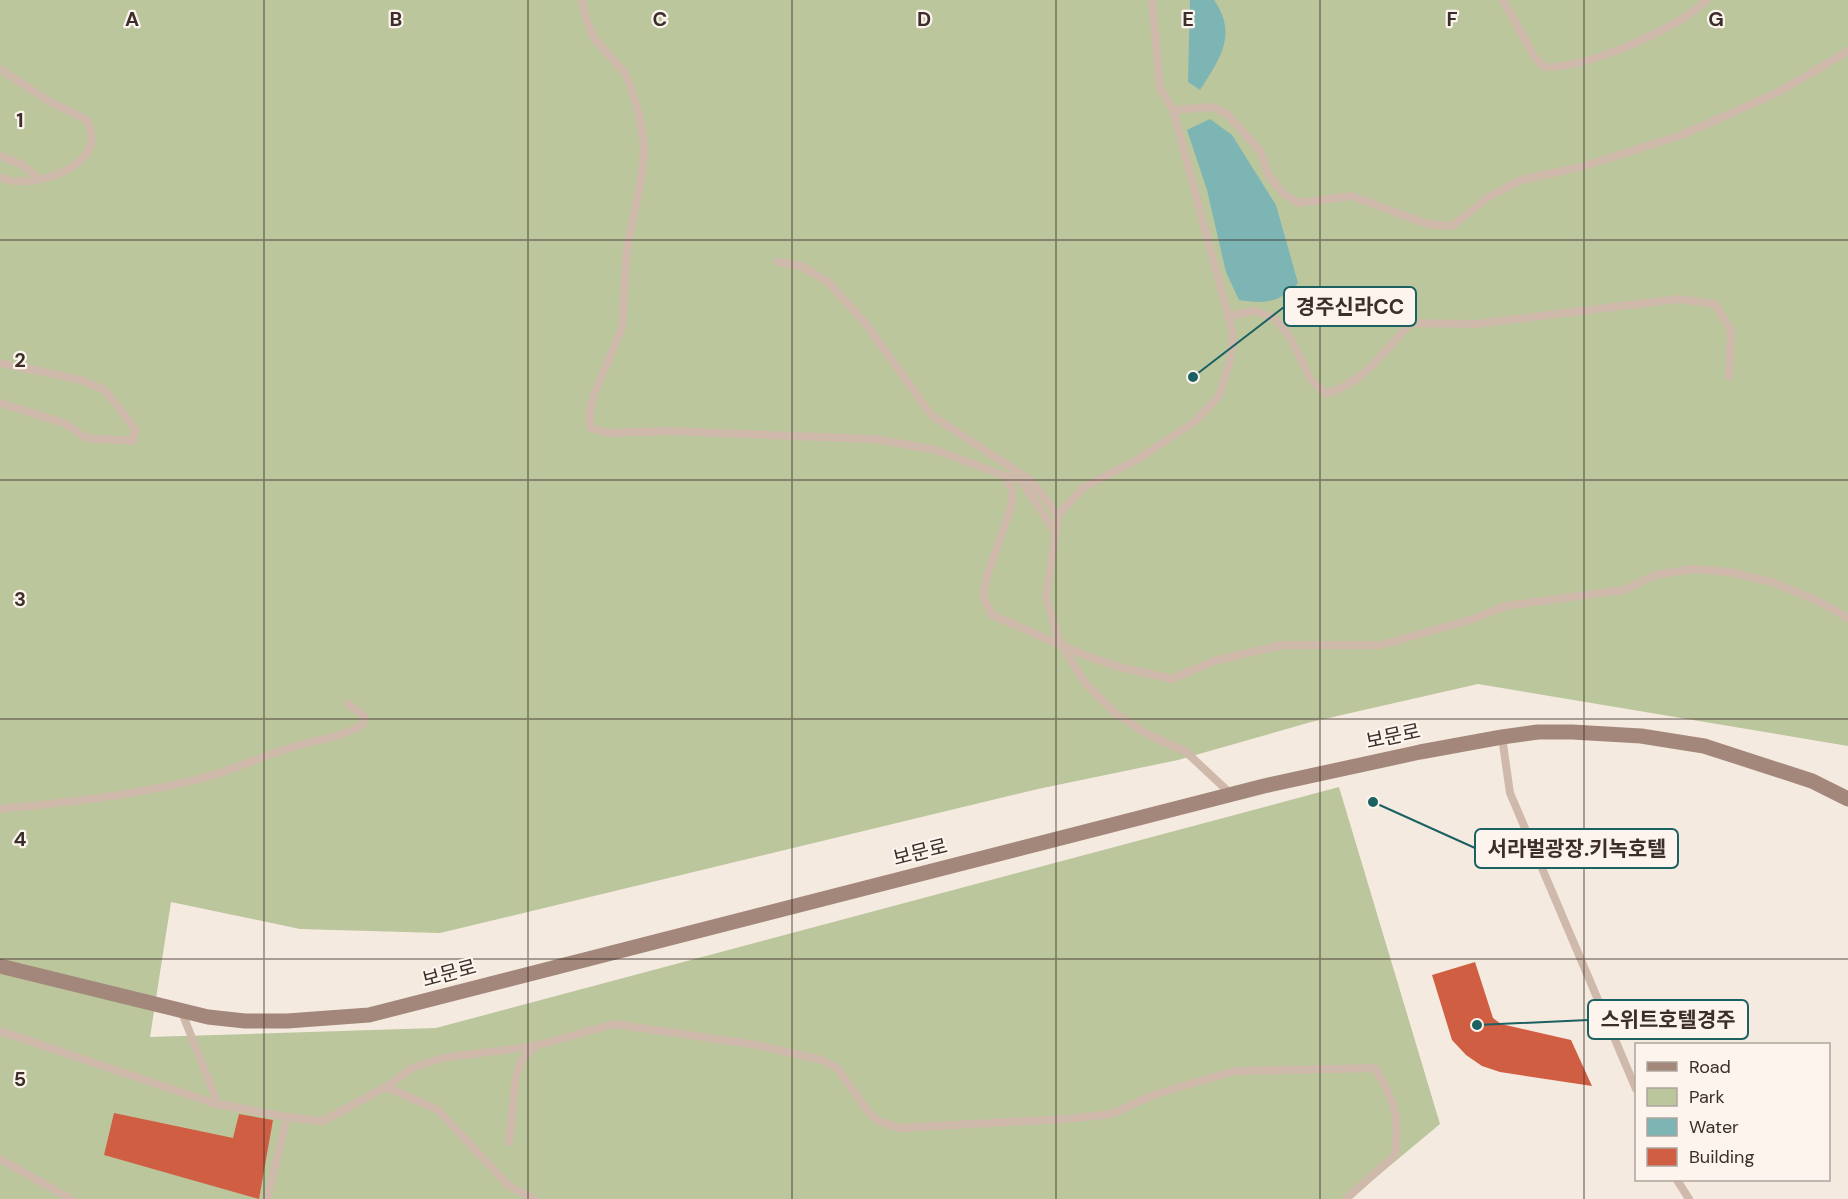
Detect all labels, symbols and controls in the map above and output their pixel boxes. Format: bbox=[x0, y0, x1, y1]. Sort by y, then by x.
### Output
text: A bbox=[125, 6, 139, 32]
text: B bbox=[390, 6, 402, 32]
text: C bbox=[653, 6, 667, 32]
text: D bbox=[917, 6, 931, 32]
text: E bbox=[1182, 6, 1194, 32]
text: F bbox=[1446, 6, 1458, 32]
text: G bbox=[1708, 6, 1724, 32]
text: 1 bbox=[16, 107, 24, 133]
callout: 경주신라CC bbox=[1284, 287, 1416, 326]
text: 경주신라CC bbox=[1296, 293, 1404, 321]
text: 2 bbox=[14, 347, 26, 373]
text: 3 bbox=[14, 586, 26, 612]
street label: 보문로 bbox=[1363, 718, 1423, 754]
text: 4 bbox=[14, 826, 27, 852]
callout: 서라벌광장.키녹호텔 bbox=[1475, 829, 1678, 868]
street label: 보문로 bbox=[890, 833, 950, 871]
text: 서라벌광장.키녹호텔 bbox=[1487, 835, 1667, 863]
street label: 보문로 bbox=[419, 953, 479, 993]
callout: 스위트호텔경주 bbox=[1588, 1000, 1748, 1039]
text: 스위트호텔경주 bbox=[1600, 1006, 1736, 1034]
legend bbox=[1635, 1043, 1830, 1181]
text: Road bbox=[1689, 1055, 1731, 1079]
text: 5 bbox=[14, 1066, 26, 1092]
text: Park bbox=[1689, 1085, 1725, 1109]
text: Water bbox=[1689, 1115, 1739, 1139]
text: Building bbox=[1689, 1145, 1754, 1169]

